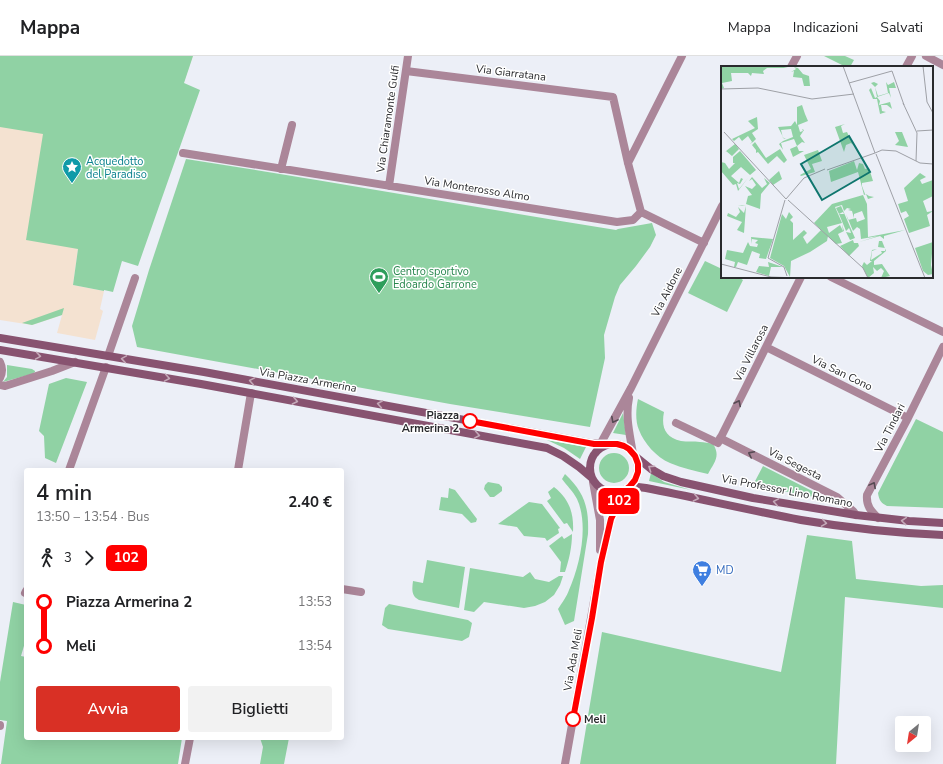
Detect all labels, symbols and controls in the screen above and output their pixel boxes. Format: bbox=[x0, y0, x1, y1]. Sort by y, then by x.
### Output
text: Mappa bbox=[20, 15, 80, 41]
text: Mappa bbox=[728, 18, 771, 37]
text: Indicazioni bbox=[793, 18, 858, 37]
text: Salvati bbox=[880, 18, 923, 37]
street label: Via Giarratana bbox=[474, 61, 547, 85]
street label: Via Chiaramonte Gulfi bbox=[373, 64, 403, 175]
inset map bbox=[721, 66, 933, 278]
place label: Acquedotto del Paradiso bbox=[86, 154, 147, 182]
place icon: Acquedotto del Paradiso bbox=[61, 156, 83, 184]
street label: Via Monterosso Almo bbox=[422, 173, 531, 205]
place label: Centro sportivo Edoardo Garrone bbox=[393, 264, 477, 292]
street label: Via Aidone bbox=[648, 264, 686, 320]
sports icon: Centro sportivo Edoardo Garrone bbox=[368, 266, 390, 294]
street label: Via Villarosa bbox=[730, 322, 772, 385]
one-way arrow bbox=[35, 351, 42, 360]
street label: Via San Cono bbox=[808, 351, 875, 394]
one-way arrow bbox=[121, 355, 127, 364]
street label: Via Piazza Armerina bbox=[257, 364, 358, 396]
one-way arrow bbox=[164, 373, 170, 382]
one-way arrow bbox=[249, 377, 255, 385]
one-way arrow bbox=[291, 397, 298, 405]
one-way arrow bbox=[733, 400, 741, 408]
one-way arrow bbox=[377, 401, 383, 409]
street label: Via Tindari bbox=[871, 401, 909, 456]
place label: Piazza Armerina 2 bbox=[402, 408, 459, 436]
marker: Piazza Armerina 2 bbox=[462, 413, 478, 429]
one-way arrow bbox=[611, 416, 619, 423]
one-way arrow bbox=[474, 430, 481, 439]
street label: Via Segesta bbox=[765, 444, 825, 484]
one-way arrow bbox=[747, 451, 755, 458]
one-way arrow bbox=[648, 466, 655, 473]
street label: Via Professor Lino Romano bbox=[719, 471, 854, 511]
text: 4 min bbox=[36, 478, 92, 508]
one-way arrow bbox=[868, 482, 876, 489]
line badge: 102 bbox=[596, 488, 642, 514]
text: 102 bbox=[606, 491, 632, 510]
text: 2.40 € bbox=[288, 492, 332, 512]
one-way arrow bbox=[693, 493, 699, 502]
one-way arrow bbox=[772, 498, 779, 507]
text: 13:50 – 13:54 · Bus bbox=[36, 508, 150, 526]
one-way arrow bbox=[901, 516, 907, 525]
one-way arrow bbox=[821, 518, 827, 527]
icon: walk bbox=[36, 547, 58, 569]
icon: forward bbox=[78, 547, 100, 569]
text: 102 bbox=[114, 548, 139, 567]
text: 3 bbox=[64, 549, 72, 567]
supermarket icon: MD bbox=[691, 559, 713, 587]
place label: MD bbox=[716, 563, 734, 578]
text: Piazza Armerina 2 bbox=[66, 592, 192, 612]
text: 13:53 bbox=[298, 593, 332, 611]
street label: Via Ada Meli bbox=[560, 628, 586, 693]
text: Meli bbox=[66, 636, 96, 656]
text: 13:54 bbox=[298, 637, 332, 655]
button: Avvia bbox=[36, 686, 180, 732]
button: Biglietti bbox=[188, 686, 332, 732]
marker: Meli bbox=[565, 711, 581, 727]
place label: Meli bbox=[584, 712, 606, 727]
north arrow bbox=[895, 716, 931, 752]
map controls bbox=[895, 716, 931, 752]

